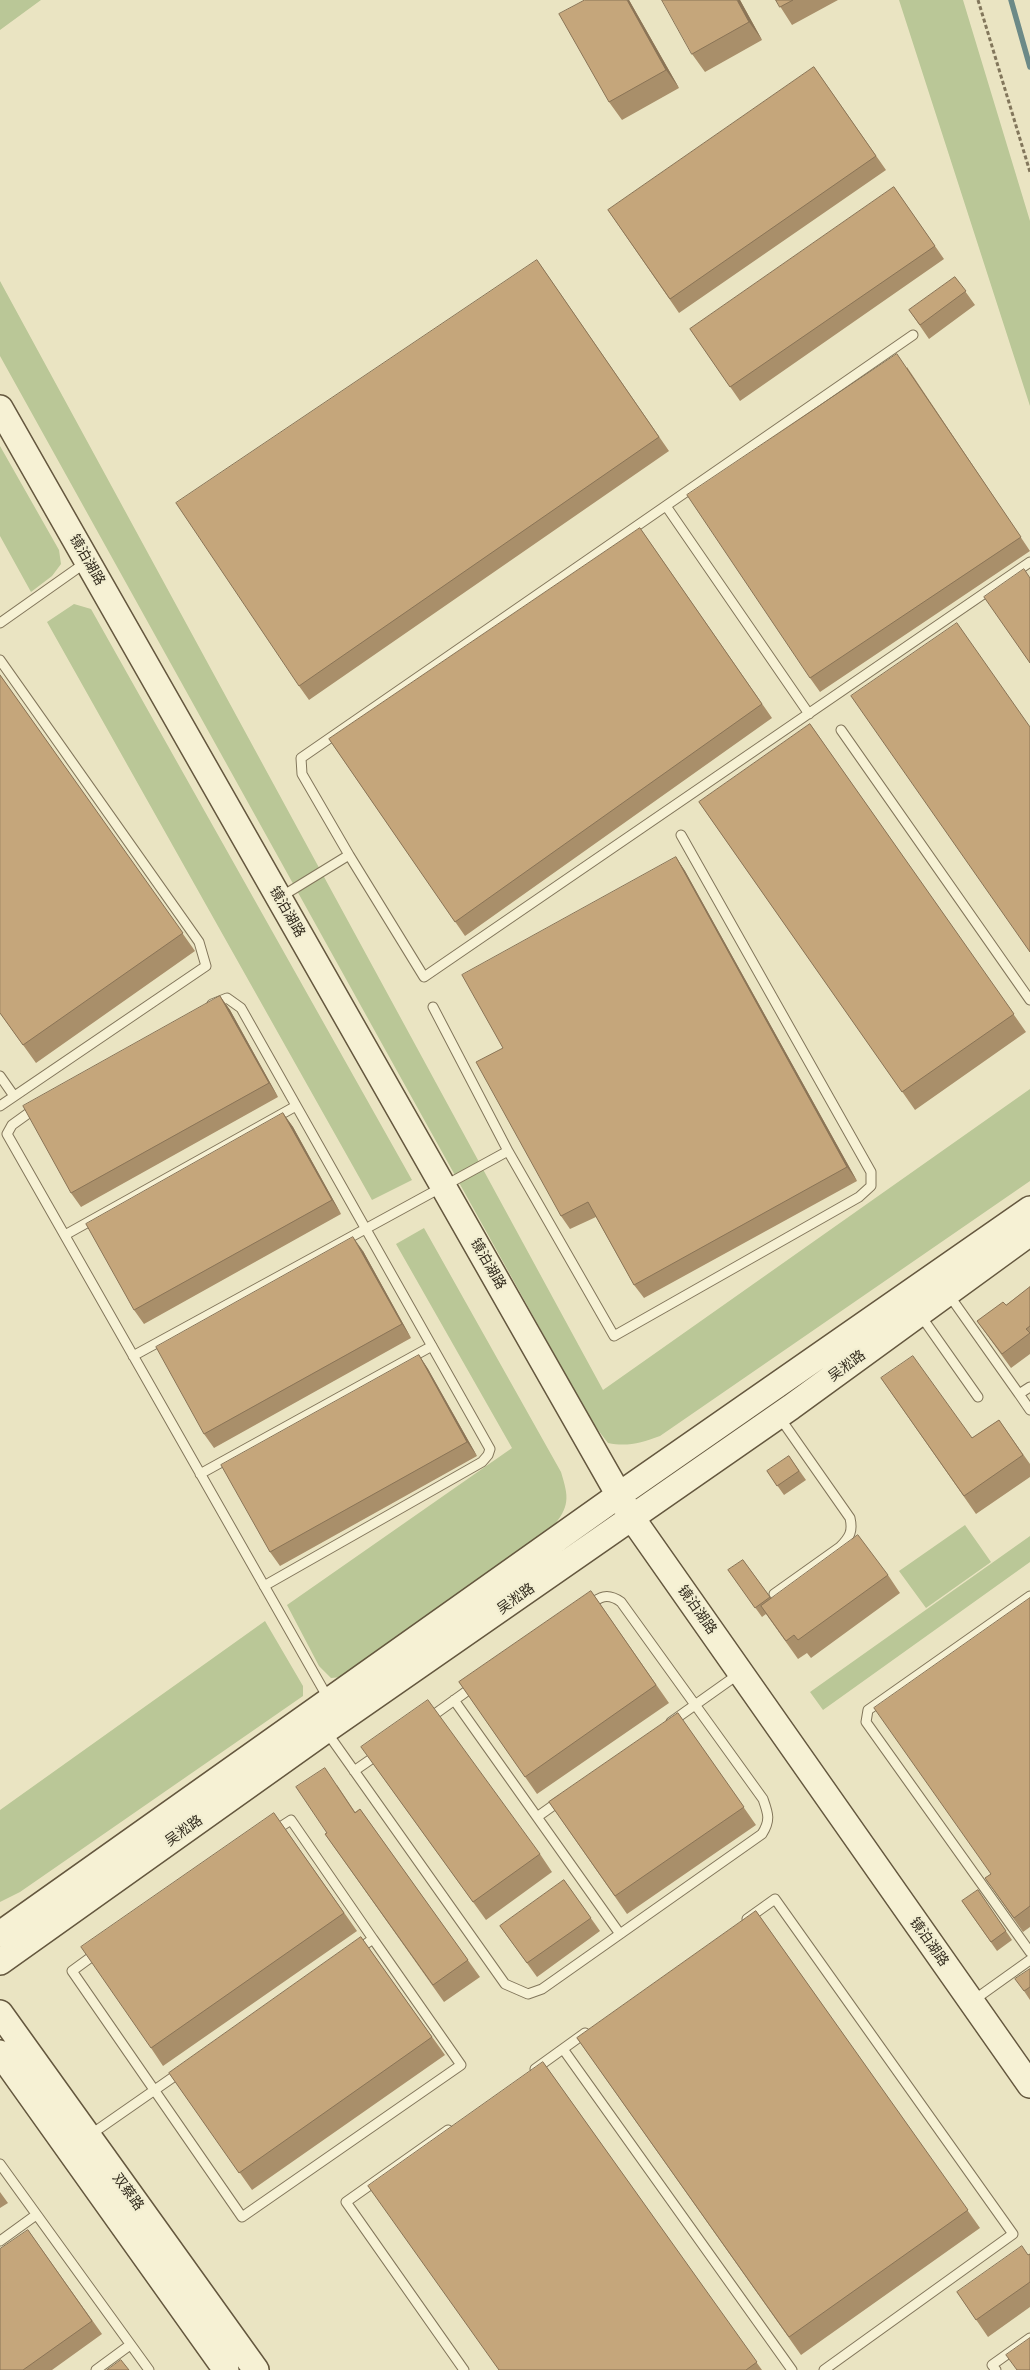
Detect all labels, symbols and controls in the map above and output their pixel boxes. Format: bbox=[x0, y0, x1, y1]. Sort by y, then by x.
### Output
street label: 镜泊湖路 bbox=[66, 532, 108, 588]
street label: 镜泊湖路 bbox=[266, 884, 308, 940]
street label: 镜泊湖路 bbox=[467, 1236, 509, 1292]
street label: 吴淞路 bbox=[825, 1347, 869, 1385]
street label: 吴淞路 bbox=[494, 1580, 538, 1618]
street label: 镜泊湖路 bbox=[674, 1582, 720, 1638]
street label: 吴淞路 bbox=[162, 1812, 206, 1850]
street label: 镜泊湖路 bbox=[906, 1914, 952, 1970]
street label: 双蔡路 bbox=[109, 2170, 147, 2214]

